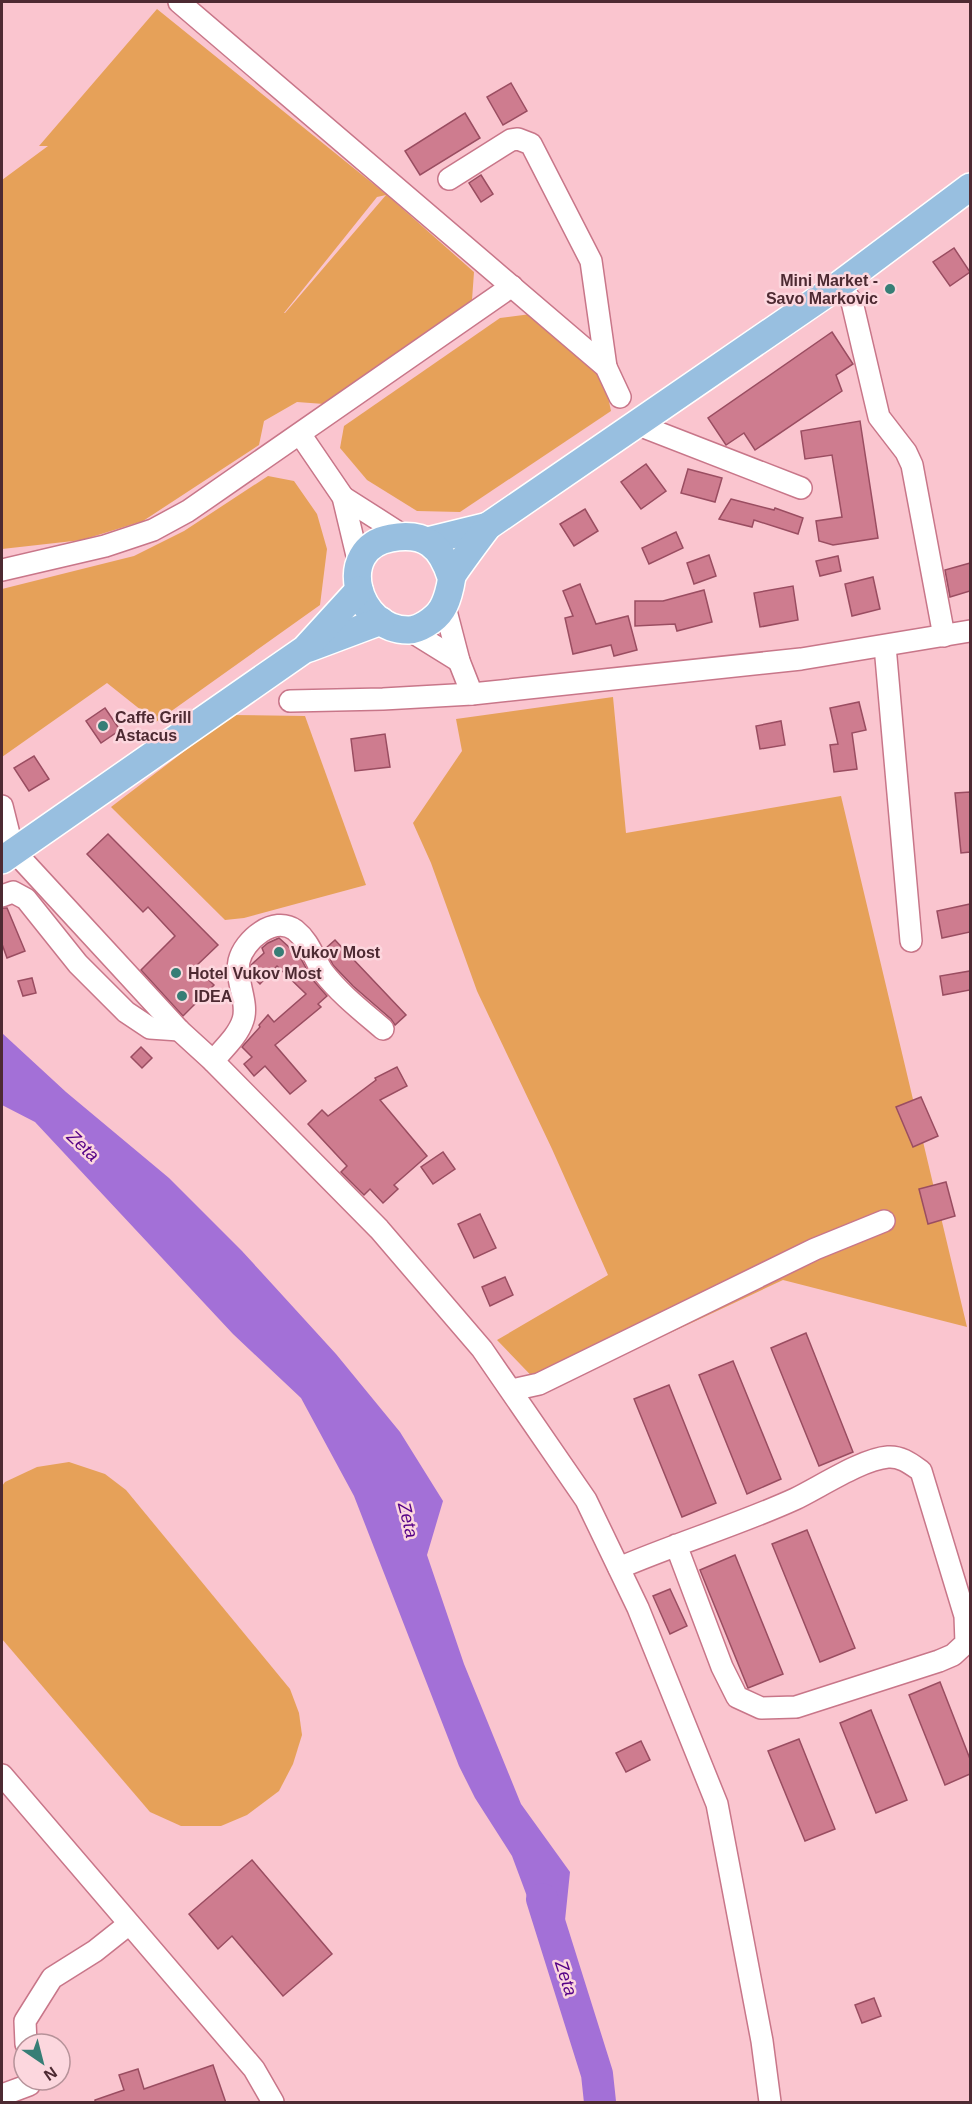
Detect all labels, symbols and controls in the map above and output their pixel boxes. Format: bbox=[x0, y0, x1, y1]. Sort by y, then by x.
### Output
place label: Mini Market - Savo Markovic bbox=[766, 272, 878, 307]
marker: Mini Market - Savo Markovic bbox=[883, 282, 897, 296]
place label: Caffe Grill Astacus bbox=[115, 709, 191, 744]
marker: Caffe Grill Astacus bbox=[96, 719, 110, 733]
place label: Vukov Most bbox=[291, 944, 381, 961]
marker: Vukov Most bbox=[272, 945, 286, 959]
place label: Hotel Vukov Most bbox=[188, 965, 322, 982]
marker: Hotel Vukov Most bbox=[169, 966, 183, 980]
place label: IDEA bbox=[194, 988, 233, 1005]
marker: IDEA bbox=[175, 989, 189, 1003]
water label: Zeta bbox=[62, 1126, 103, 1166]
water label: Zeta bbox=[394, 1499, 422, 1540]
water label: Zeta bbox=[551, 1957, 581, 1998]
north arrow bbox=[12, 2032, 72, 2092]
text: N bbox=[41, 2064, 60, 2084]

